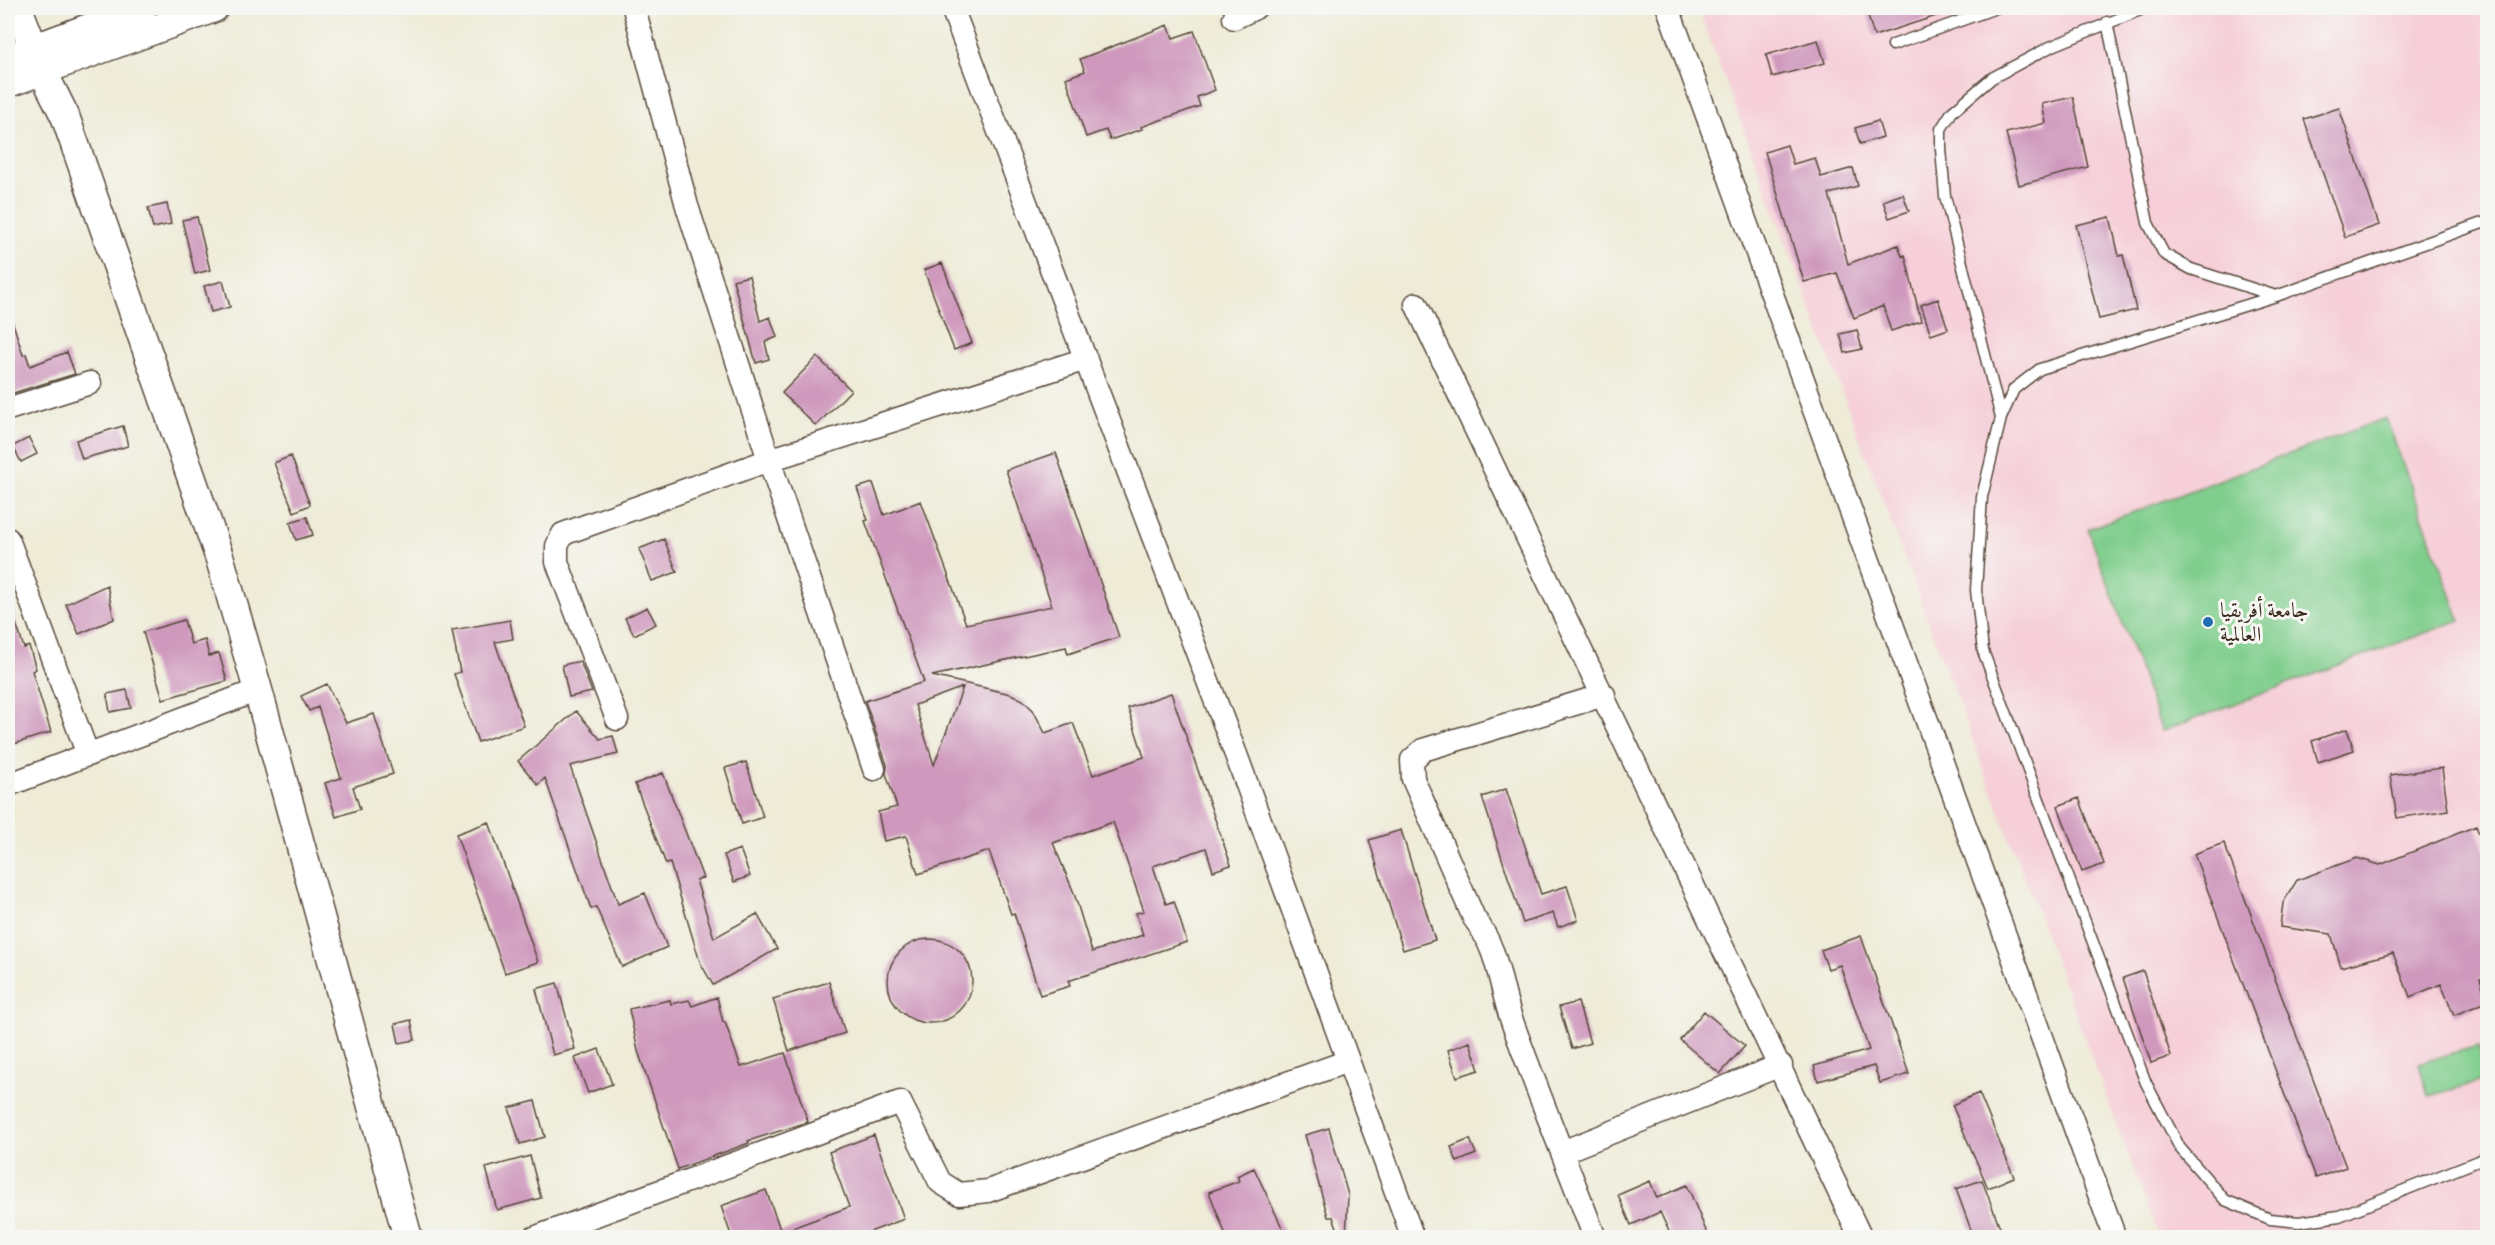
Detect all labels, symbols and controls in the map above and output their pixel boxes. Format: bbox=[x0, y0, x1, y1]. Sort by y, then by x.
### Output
place label: جامعة أفريقيا العالمية bbox=[2220, 595, 2309, 651]
marker: جامعة أفريقيا العالمية bbox=[2201, 615, 2215, 629]

